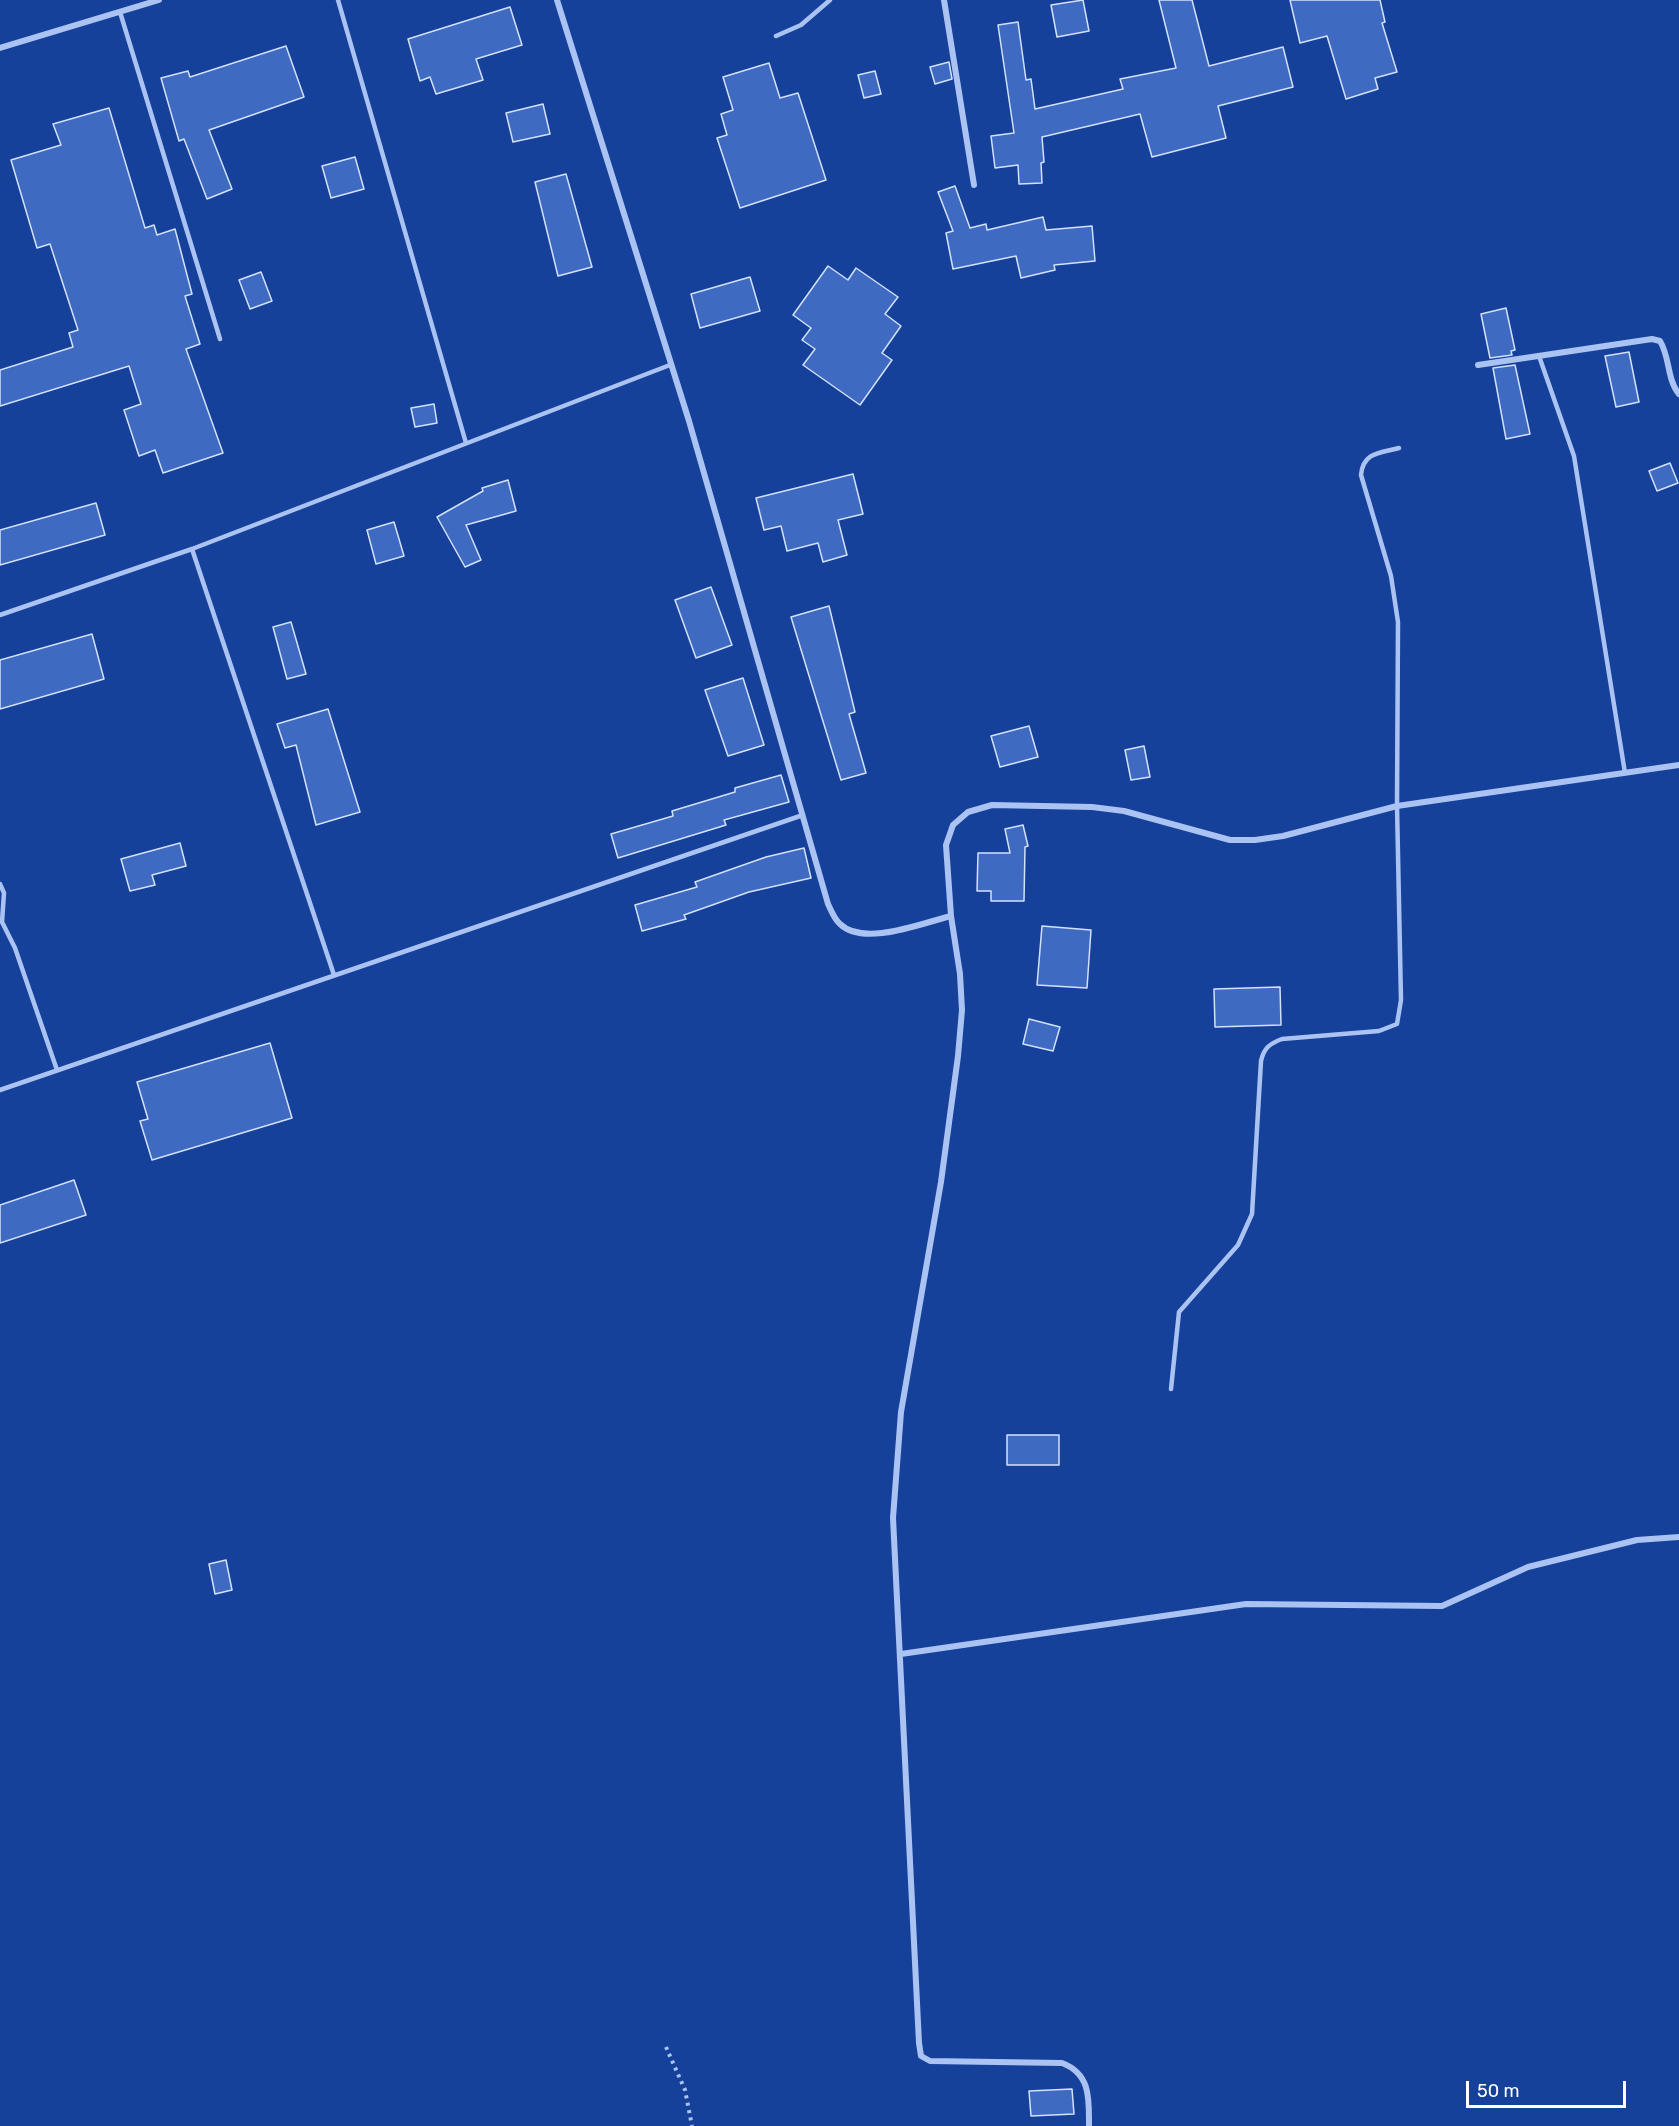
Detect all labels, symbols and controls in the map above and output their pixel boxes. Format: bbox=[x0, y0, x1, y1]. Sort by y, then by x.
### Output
scale bar bbox=[1469, 2069, 1630, 2107]
text: 50 m bbox=[1477, 2080, 1520, 2102]

